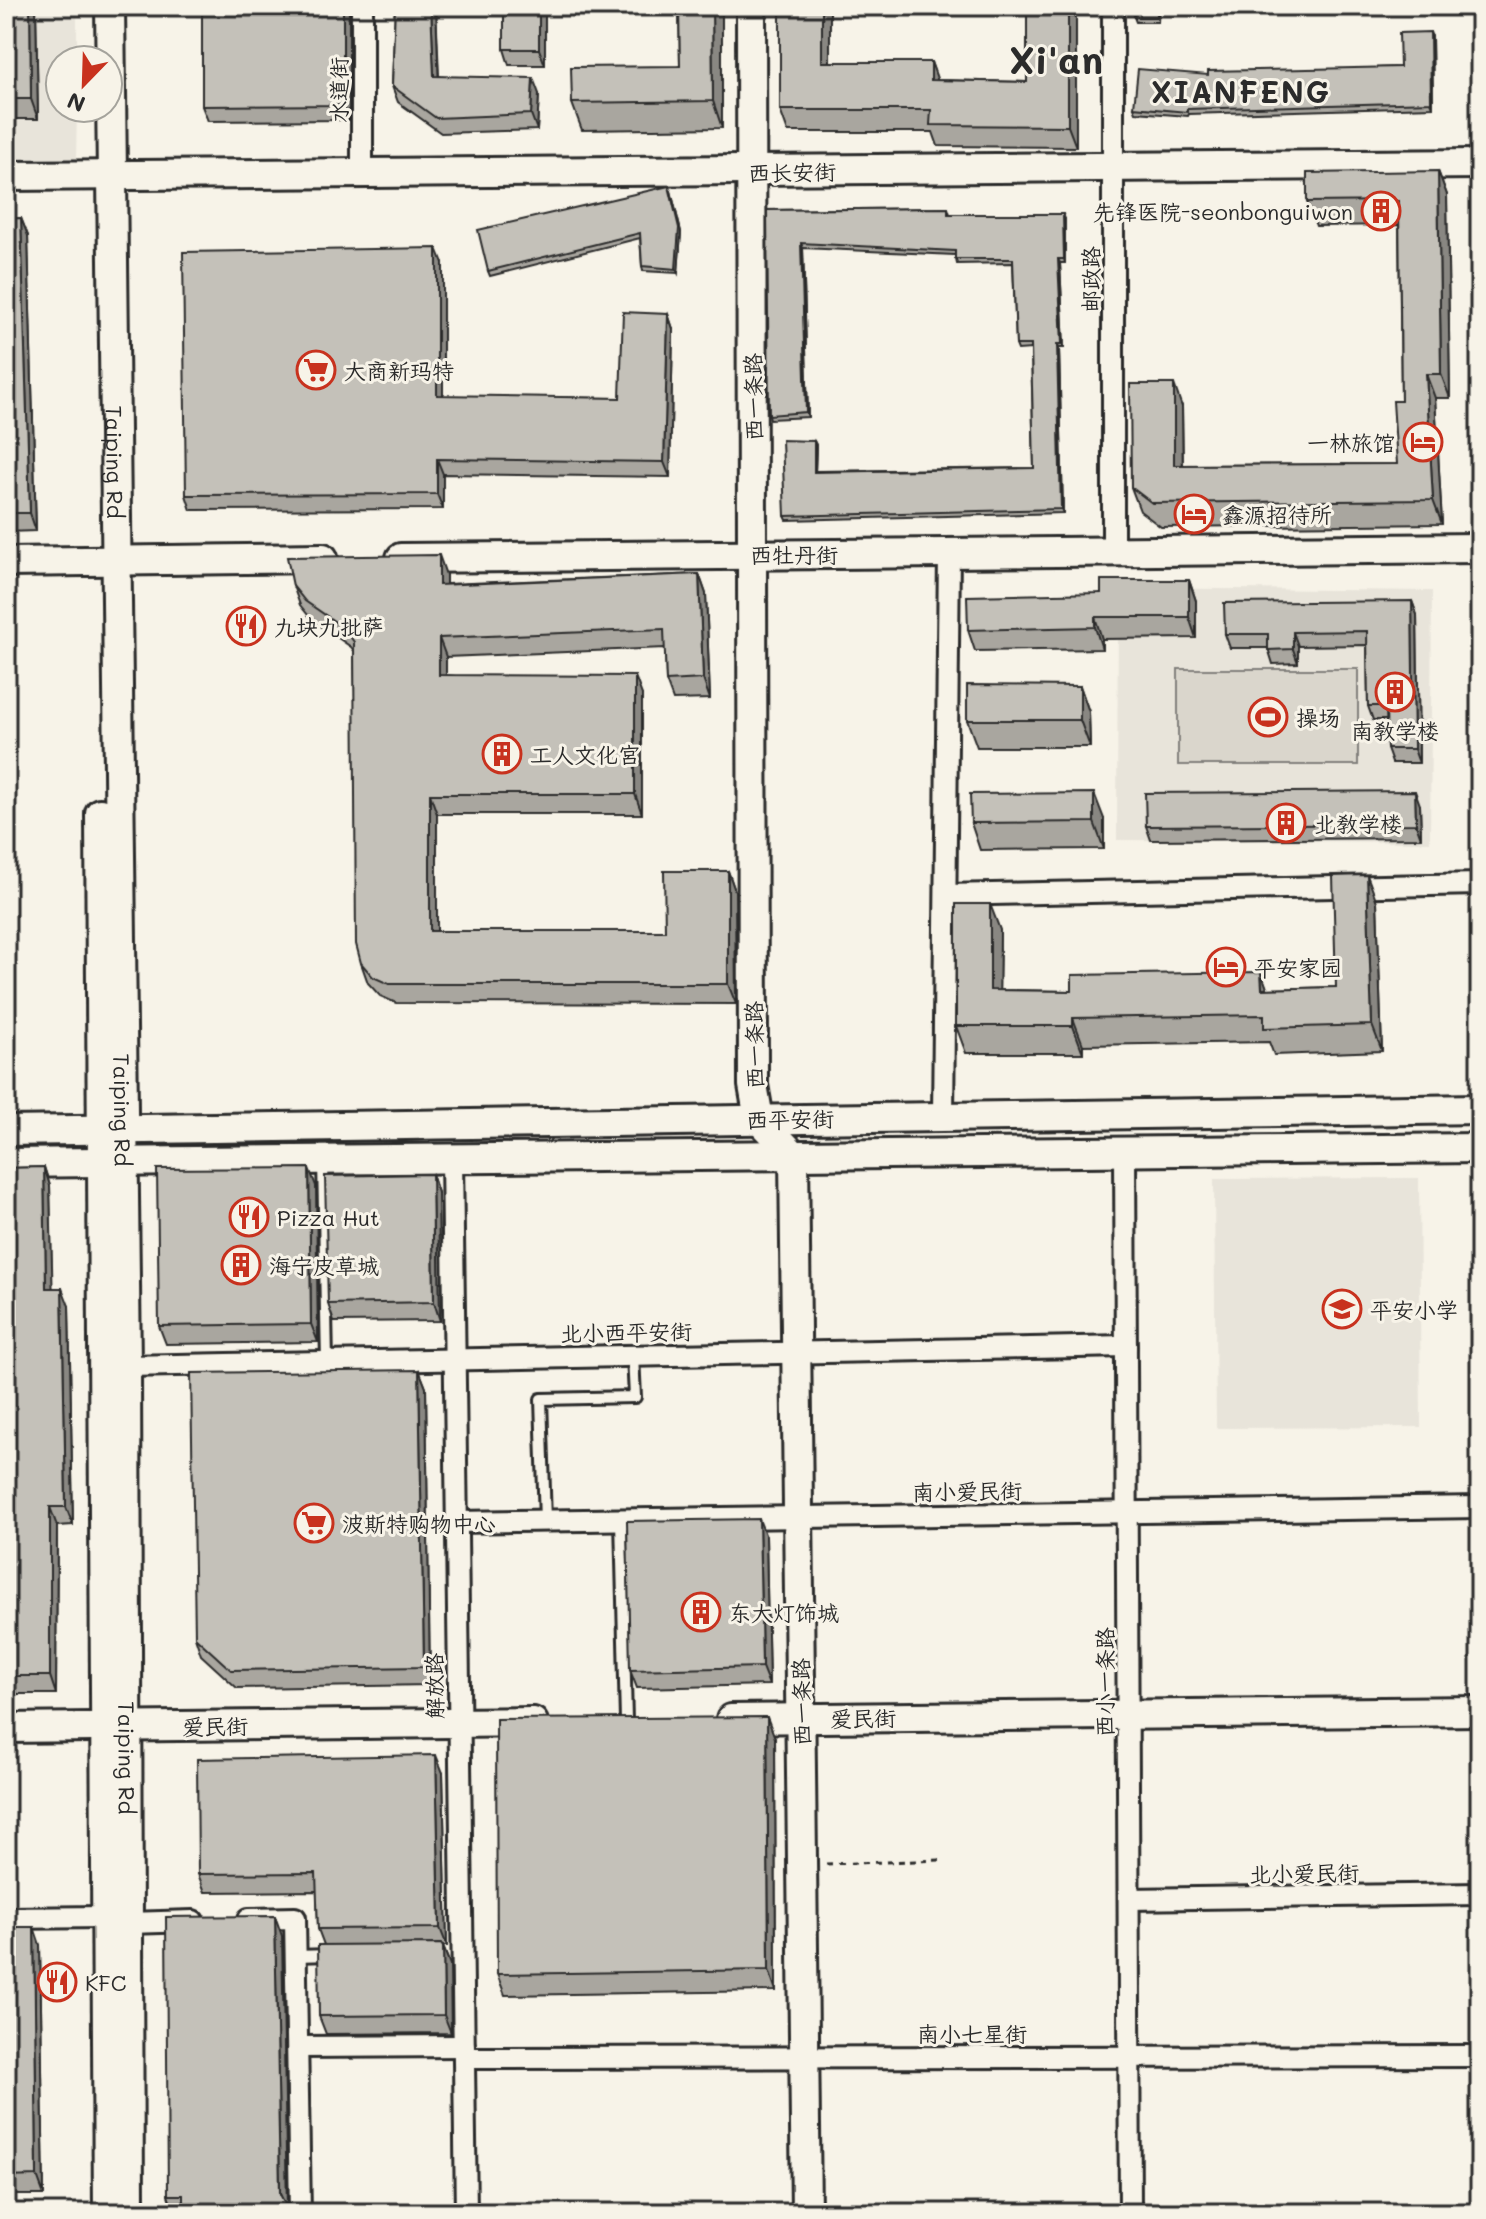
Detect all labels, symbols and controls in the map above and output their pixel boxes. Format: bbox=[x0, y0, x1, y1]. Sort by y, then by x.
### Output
district label: Xi'an bbox=[1009, 34, 1103, 84]
north arrow bbox=[44, 44, 124, 124]
street label: 水道街 bbox=[324, 57, 353, 123]
district label: XIANFENG bbox=[1151, 71, 1331, 111]
text: N bbox=[63, 86, 89, 119]
street label: 西长安街 bbox=[748, 157, 836, 187]
building icon: 先锋医院-seonbonguiwon bbox=[1360, 190, 1402, 232]
place label: 先锋医院-seonbonguiwon bbox=[1093, 197, 1353, 226]
street label: 邮政路 bbox=[1076, 246, 1105, 312]
supermarket icon: 大商新玛特 bbox=[295, 349, 337, 391]
street label: 西一条路 bbox=[738, 353, 768, 441]
place label: 大商新玛特 bbox=[344, 356, 454, 385]
street label: Taiping Rd bbox=[100, 405, 131, 519]
hotel icon: 一林旅馆 bbox=[1402, 421, 1444, 463]
place label: 一林旅馆 bbox=[1307, 428, 1395, 457]
hotel icon: 鑫源招待所 bbox=[1173, 493, 1215, 535]
place label: 鑫源招待所 bbox=[1222, 500, 1332, 529]
street label: 西牡丹街 bbox=[750, 540, 838, 569]
restaurant icon: 九块九批萨 bbox=[225, 605, 267, 647]
place label: 九块九批萨 bbox=[274, 612, 384, 641]
building icon: 南教学楼 bbox=[1374, 671, 1416, 713]
sports icon: 操场 bbox=[1247, 696, 1289, 738]
place label: 操场 bbox=[1296, 703, 1340, 732]
place label: 南教学楼 bbox=[1351, 716, 1439, 745]
building icon: 工人文化宫 bbox=[481, 733, 523, 775]
place label: 工人文化宫 bbox=[530, 740, 640, 769]
building icon: 北教学楼 bbox=[1265, 802, 1307, 844]
place label: 北教学楼 bbox=[1314, 809, 1402, 838]
hotel icon: 平安家园 bbox=[1205, 946, 1247, 988]
place label: 平安家园 bbox=[1254, 953, 1342, 982]
street label: 西一条路 bbox=[739, 1001, 769, 1089]
street label: Taiping Rd bbox=[108, 1053, 138, 1167]
street label: 西平安街 bbox=[746, 1104, 834, 1134]
restaurant icon: Pizza Hut bbox=[228, 1196, 270, 1238]
place label: Pizza Hut bbox=[277, 1203, 380, 1232]
building icon: 海宁皮草城 bbox=[220, 1244, 262, 1286]
place label: 海宁皮草城 bbox=[269, 1251, 379, 1280]
school or university icon: 平安小学 bbox=[1321, 1288, 1363, 1330]
place label: 平安小学 bbox=[1370, 1295, 1458, 1324]
street label: 北小西平安街 bbox=[560, 1316, 692, 1348]
street label: 南小爱民街 bbox=[912, 1476, 1022, 1506]
supermarket icon: 波斯特购物中心 bbox=[293, 1502, 335, 1544]
place label: 波斯特购物中心 bbox=[342, 1509, 496, 1538]
building icon: 东大灯饰城 bbox=[680, 1591, 722, 1633]
place label: 东大灯饰城 bbox=[729, 1598, 839, 1627]
street label: 西小一条路 bbox=[1090, 1627, 1119, 1737]
street label: 解放路 bbox=[419, 1653, 449, 1719]
street label: 西一条路 bbox=[786, 1658, 816, 1746]
street label: Taiping Rd bbox=[113, 1701, 142, 1815]
street label: 爱民街 bbox=[830, 1703, 896, 1733]
street label: 爱民街 bbox=[182, 1711, 248, 1741]
street label: 北小爱民街 bbox=[1249, 1858, 1359, 1888]
restaurant icon: KFC bbox=[36, 1961, 78, 2003]
place label: KFC bbox=[85, 1968, 126, 1997]
street label: 南小七星街 bbox=[917, 2019, 1027, 2048]

